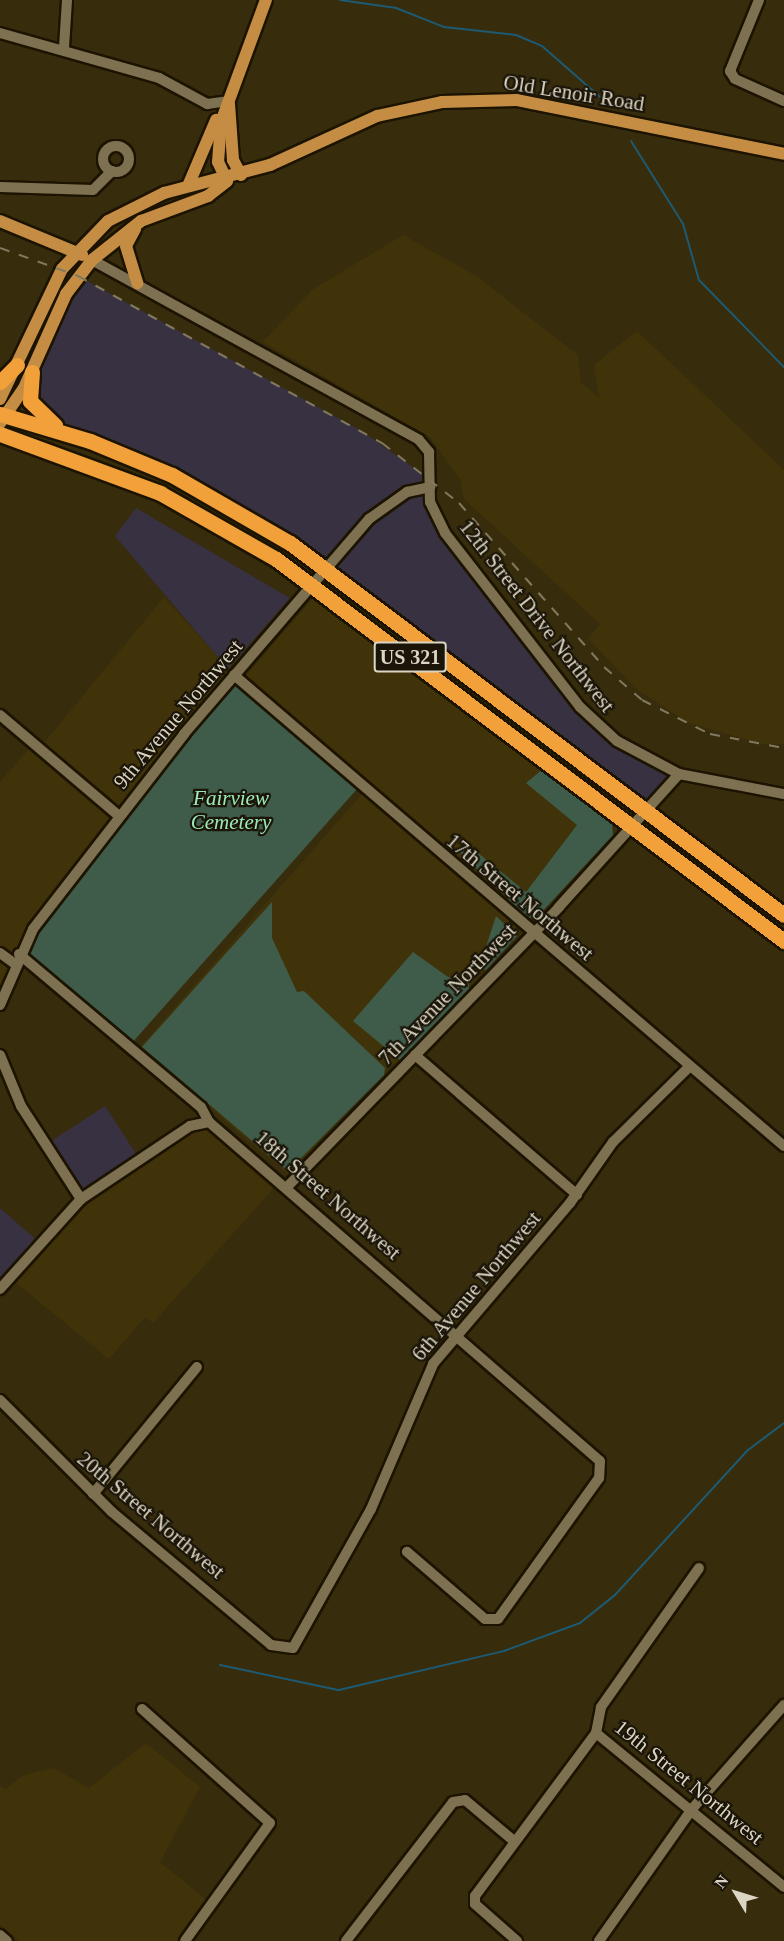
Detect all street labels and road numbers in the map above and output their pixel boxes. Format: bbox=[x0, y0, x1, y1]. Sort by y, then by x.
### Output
street label: Old Lenoir Road bbox=[502, 69, 646, 117]
street label: 12th Street Drive Northwest bbox=[454, 515, 620, 717]
street label: 9th Avenue Northwest bbox=[108, 634, 248, 794]
road number: US 321 bbox=[372, 640, 448, 674]
street label: 17th Street Northwest bbox=[441, 828, 599, 966]
street label: 7th Avenue Northwest bbox=[372, 917, 522, 1071]
street label: 18th Street Northwest bbox=[250, 1125, 406, 1265]
street label: 6th Avenue Northwest bbox=[406, 1206, 546, 1366]
street label: 20th Street Northwest bbox=[72, 1446, 230, 1584]
street label: 19th Street Northwest bbox=[609, 1714, 769, 1850]

